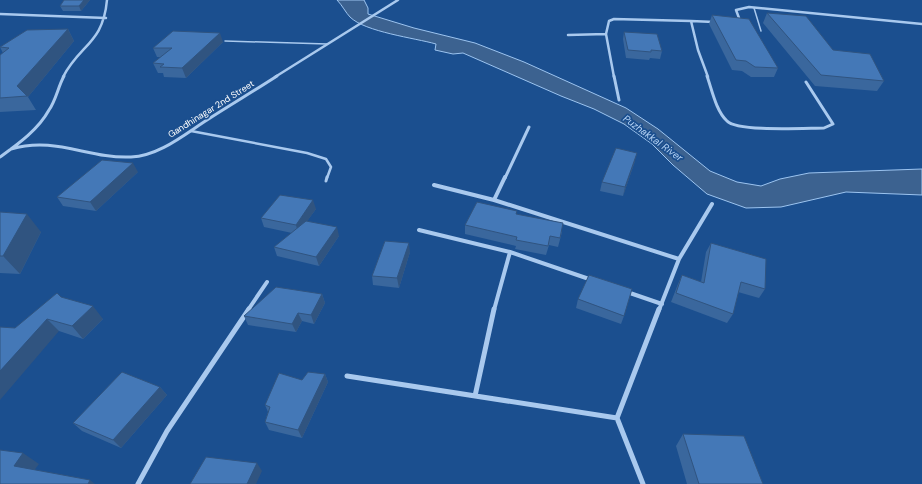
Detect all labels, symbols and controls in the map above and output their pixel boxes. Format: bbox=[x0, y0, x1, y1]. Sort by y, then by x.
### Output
street label: Gandhinagar 2nd Street bbox=[166, 77, 257, 140]
water label: Puzhakkal River bbox=[620, 112, 686, 164]

